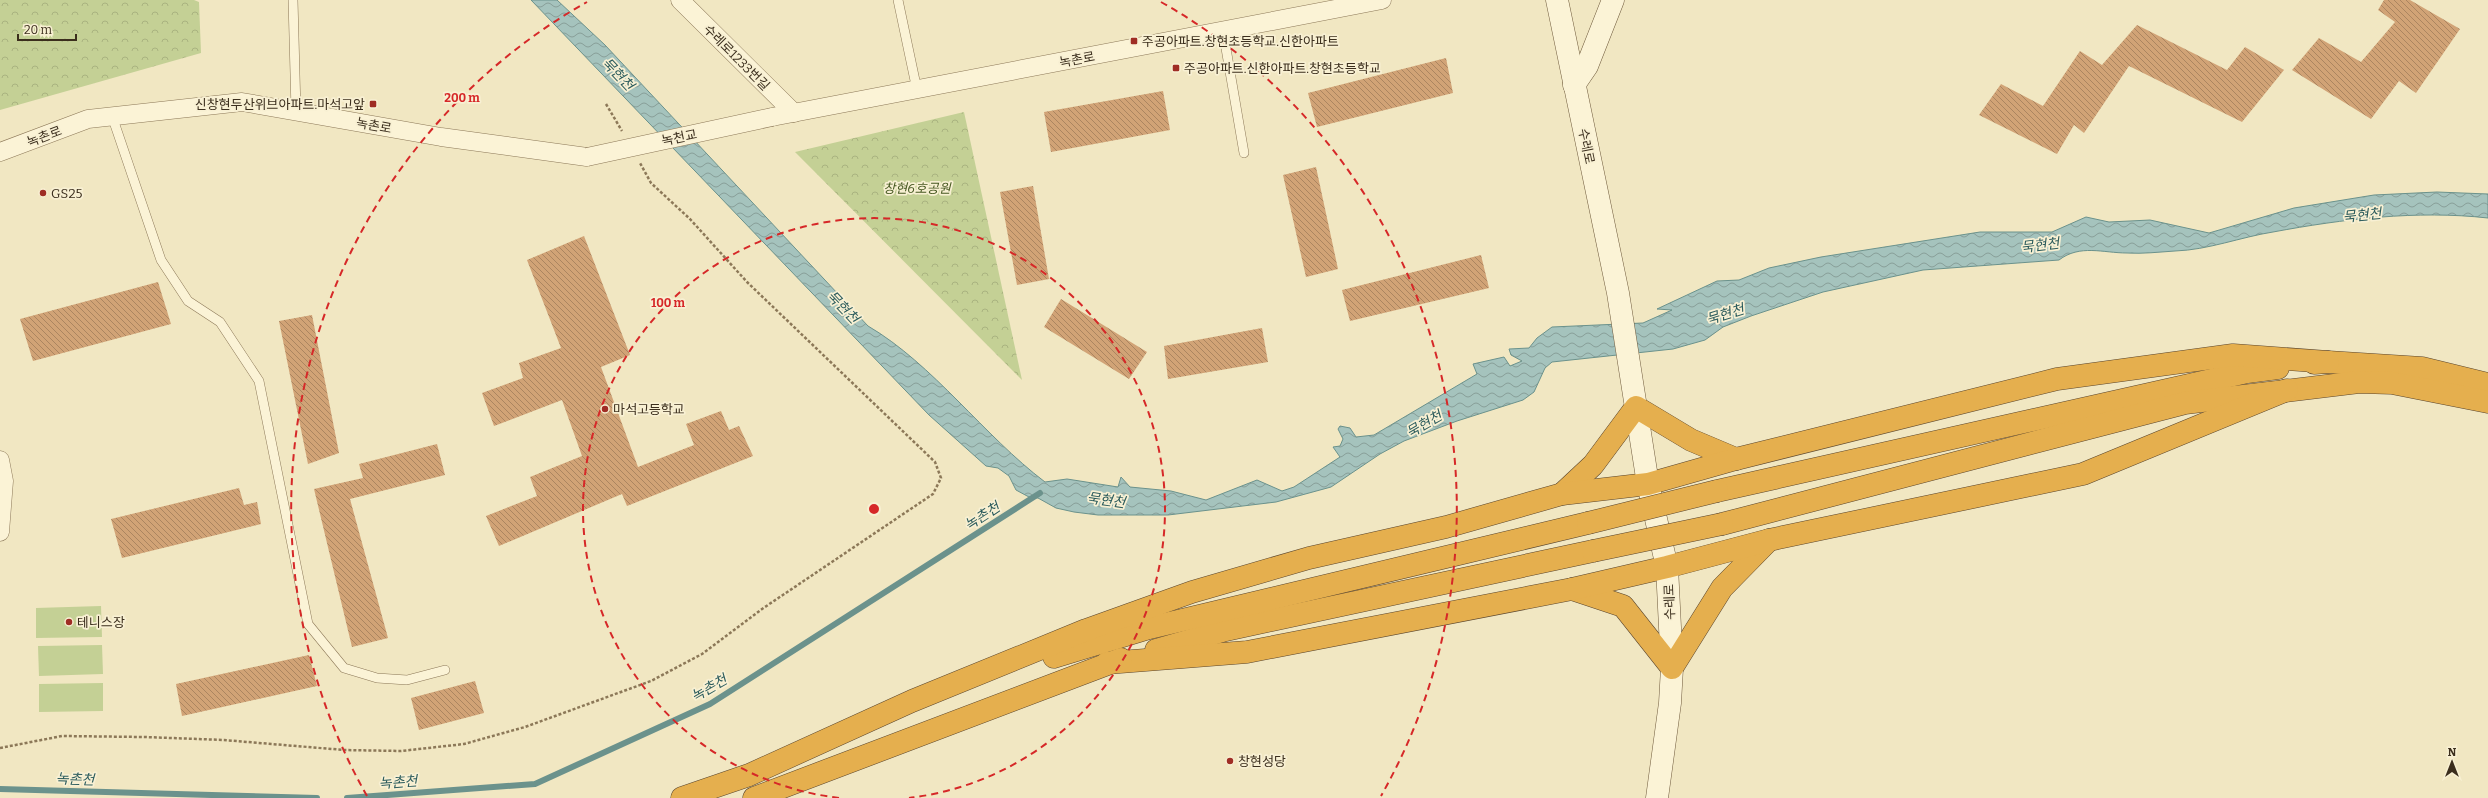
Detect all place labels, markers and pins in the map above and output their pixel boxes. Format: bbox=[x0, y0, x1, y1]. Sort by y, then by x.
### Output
place label: 주공아파트.창현초등학교.신한아파트 bbox=[1142, 34, 1339, 49]
marker: 주공아파트.창현초등학교.신한아파트 bbox=[1129, 36, 1139, 46]
place label: 주공아파트.신한아파트.창현초등학교 bbox=[1184, 61, 1381, 76]
marker: 주공아파트.신한아파트.창현초등학교 bbox=[1171, 63, 1181, 73]
place label: 신창현두산위브아파트.마석고앞 bbox=[195, 97, 365, 112]
marker: 신창현두산위브아파트.마석고앞 bbox=[368, 99, 378, 109]
place label: GS25 bbox=[51, 186, 82, 201]
marker: GS25 bbox=[38, 188, 48, 198]
place label: 마석고등학교 bbox=[613, 402, 685, 417]
marker: 마석고등학교 bbox=[600, 404, 610, 414]
centre of rings bbox=[867, 502, 881, 516]
place label: 테니스장 bbox=[77, 615, 125, 630]
marker: 테니스장 bbox=[64, 617, 74, 627]
place label: 창현성당 bbox=[1238, 754, 1286, 769]
marker: 창현성당 bbox=[1225, 756, 1235, 766]

